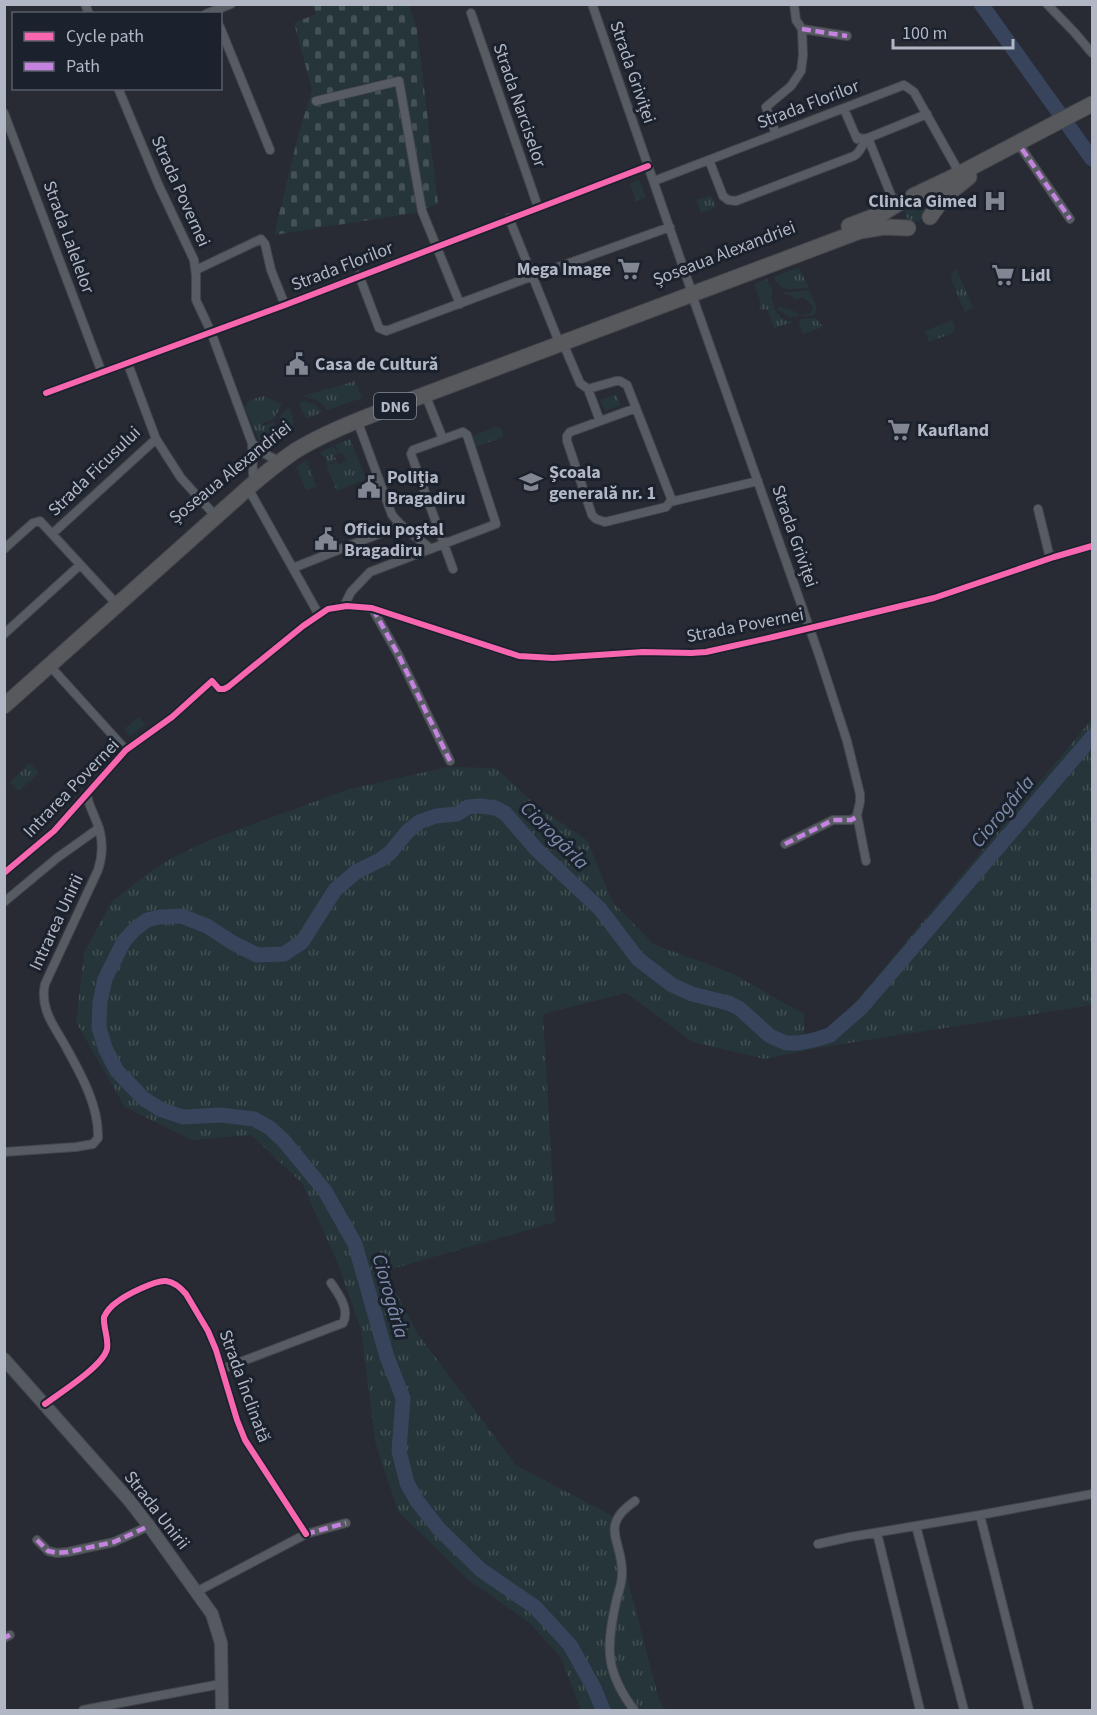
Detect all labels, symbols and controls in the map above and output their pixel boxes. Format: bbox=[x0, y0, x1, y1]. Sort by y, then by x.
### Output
legend bbox=[12, 12, 222, 90]
scale bar bbox=[893, 12, 1013, 50]
street label: Strada Griviței bbox=[603, 18, 662, 127]
text: 100 m bbox=[902, 21, 947, 46]
text: Cycle path bbox=[66, 24, 144, 49]
street label: Strada Narciselor bbox=[487, 40, 553, 171]
text: Path bbox=[66, 54, 100, 79]
street label: Strada Florilor bbox=[754, 73, 863, 135]
street label: Strada Povernei bbox=[145, 132, 216, 251]
street label: Strada Lalelelor bbox=[37, 177, 101, 298]
hospital icon: Clinica Gimed bbox=[982, 188, 1008, 214]
place label: Clinica Gimed bbox=[868, 189, 977, 214]
street label: Șoseaua Alexandriei bbox=[649, 215, 799, 292]
street label: Strada Florilor bbox=[288, 235, 397, 297]
supermarket icon: Mega Image bbox=[616, 256, 642, 282]
place label: Mega Image bbox=[517, 257, 611, 282]
supermarket icon: Lidl bbox=[990, 262, 1016, 288]
place label: Lidl bbox=[1021, 263, 1051, 288]
public building icon: Casa de Cultură bbox=[284, 351, 310, 377]
place label: Casa de Cultură bbox=[315, 352, 438, 377]
road number: DN6 bbox=[374, 393, 416, 419]
street label: Șoseaua Alexandriei bbox=[164, 415, 297, 530]
supermarket icon: Kaufland bbox=[886, 417, 912, 443]
place label: Kaufland bbox=[917, 418, 989, 443]
street label: Strada Ficusului bbox=[42, 421, 146, 522]
place label: Școala generală nr. 1 bbox=[549, 460, 656, 506]
place label: Poliția Bragadiru bbox=[387, 465, 465, 511]
school or university icon: Școala generală nr. 1 bbox=[518, 469, 544, 495]
public building icon: Poliția Bragadiru bbox=[356, 474, 382, 500]
street label: Strada Griviței bbox=[765, 482, 824, 591]
place label: Oficiu poștal Bragadiru bbox=[344, 517, 444, 563]
public building icon: Oficiu poștal Bragadiru bbox=[313, 526, 339, 552]
street label: Strada Povernei bbox=[684, 602, 806, 649]
street label: Intrarea Povernei bbox=[18, 733, 125, 843]
water label: Ciorogârla bbox=[964, 769, 1042, 854]
water label: Ciorogârla bbox=[514, 795, 595, 876]
street label: Intrarea Unirii bbox=[23, 870, 90, 975]
water label: Ciorogârla bbox=[365, 1251, 416, 1342]
street label: Strada Înclinată bbox=[213, 1326, 276, 1446]
street label: Strada Unirii bbox=[118, 1466, 195, 1555]

